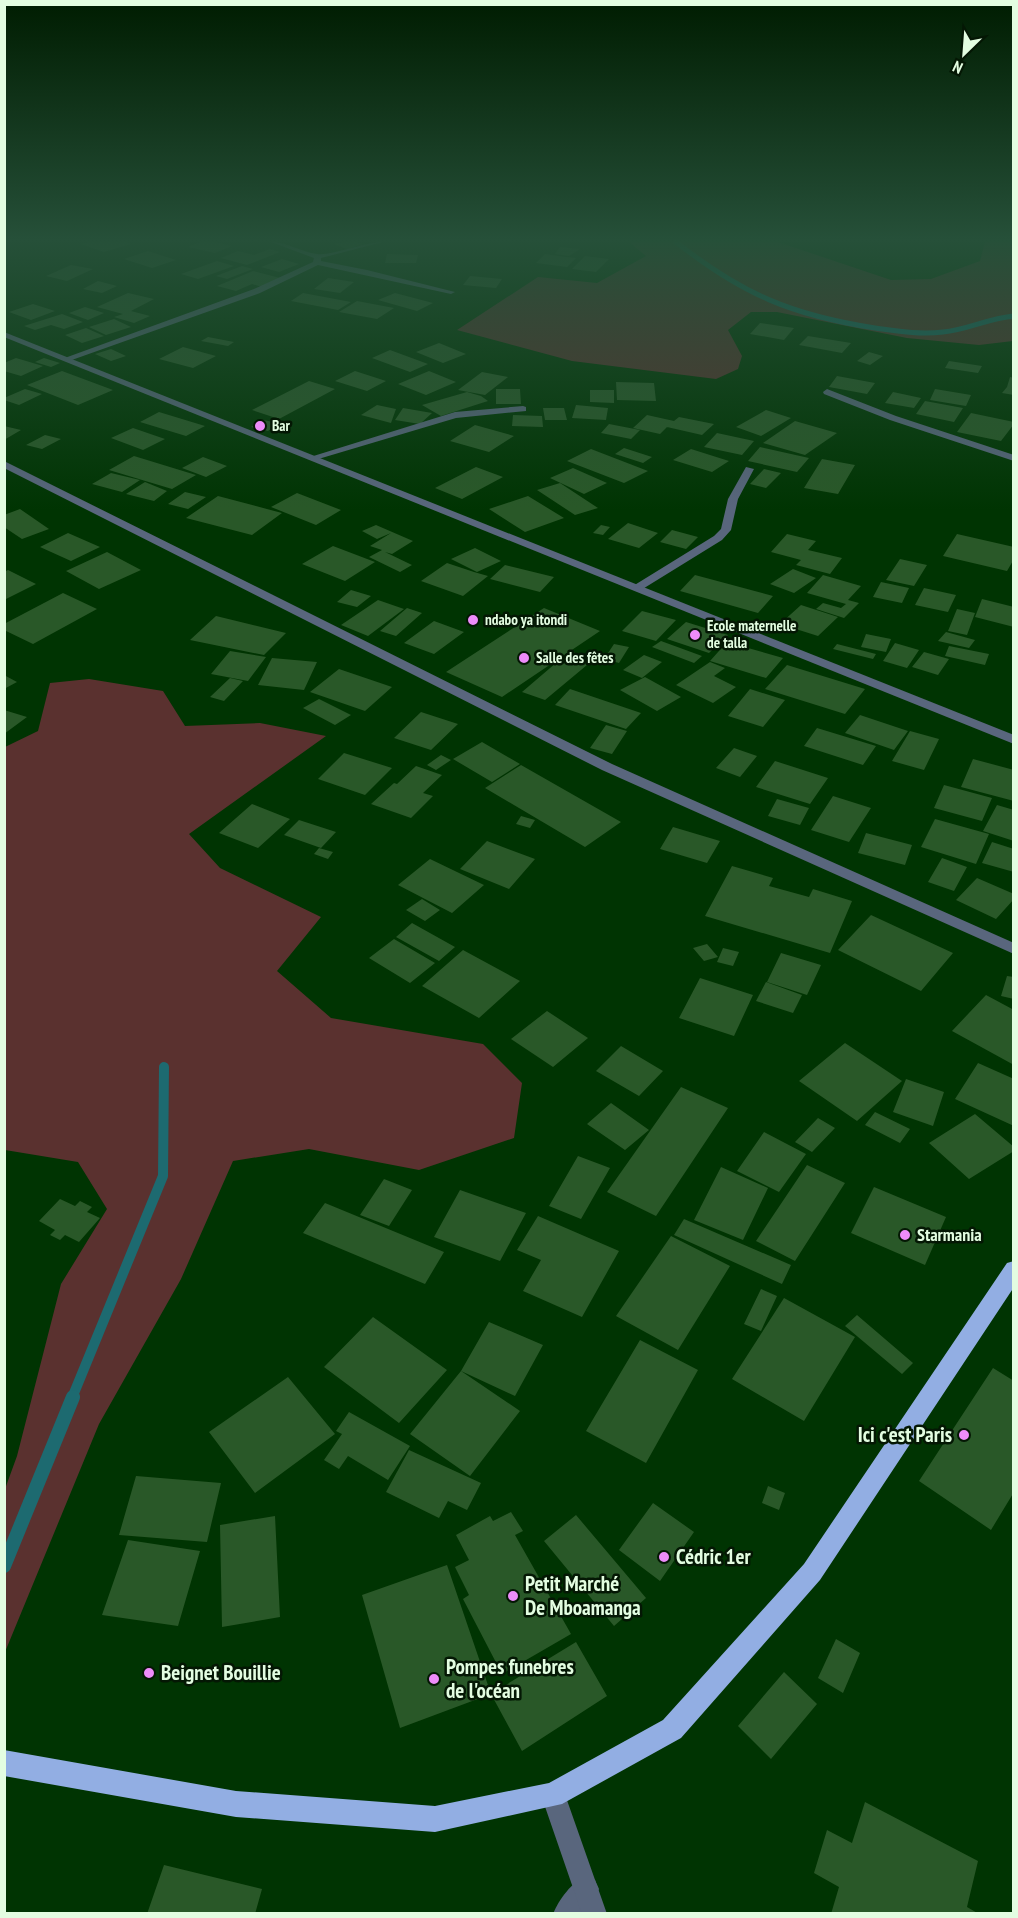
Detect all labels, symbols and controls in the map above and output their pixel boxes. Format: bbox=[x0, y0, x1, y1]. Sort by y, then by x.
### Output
north arrow bbox=[934, 24, 994, 84]
text: N bbox=[950, 57, 966, 78]
place label: Bar bbox=[272, 416, 291, 435]
marker: Bar bbox=[253, 419, 267, 433]
place label: ndabo ya itondi bbox=[485, 610, 567, 629]
marker: ndabo ya itondi bbox=[466, 613, 480, 627]
place label: Ecole maternelle de talla bbox=[707, 616, 797, 652]
marker: Ecole maternelle de talla bbox=[688, 628, 702, 642]
place label: Salle des fêtes bbox=[536, 648, 613, 667]
marker: Salle des fêtes bbox=[517, 651, 531, 665]
place label: Starmania bbox=[917, 1223, 982, 1246]
marker: Starmania bbox=[898, 1228, 912, 1242]
place label: Ici c'est Paris bbox=[858, 1421, 952, 1448]
marker: Ici c'est Paris bbox=[957, 1428, 971, 1442]
place label: Cédric 1er bbox=[676, 1543, 751, 1570]
marker: Cédric 1er bbox=[657, 1550, 671, 1564]
place label: Petit Marché De Mboamanga bbox=[525, 1570, 641, 1621]
marker: Petit Marché De Mboamanga bbox=[506, 1589, 520, 1603]
place label: Pompes funebres de l'océan bbox=[446, 1653, 574, 1704]
place label: Beignet Bouillie bbox=[161, 1659, 281, 1686]
marker: Beignet Bouillie bbox=[142, 1666, 156, 1680]
marker: Pompes funebres de l'océan bbox=[427, 1672, 441, 1686]

